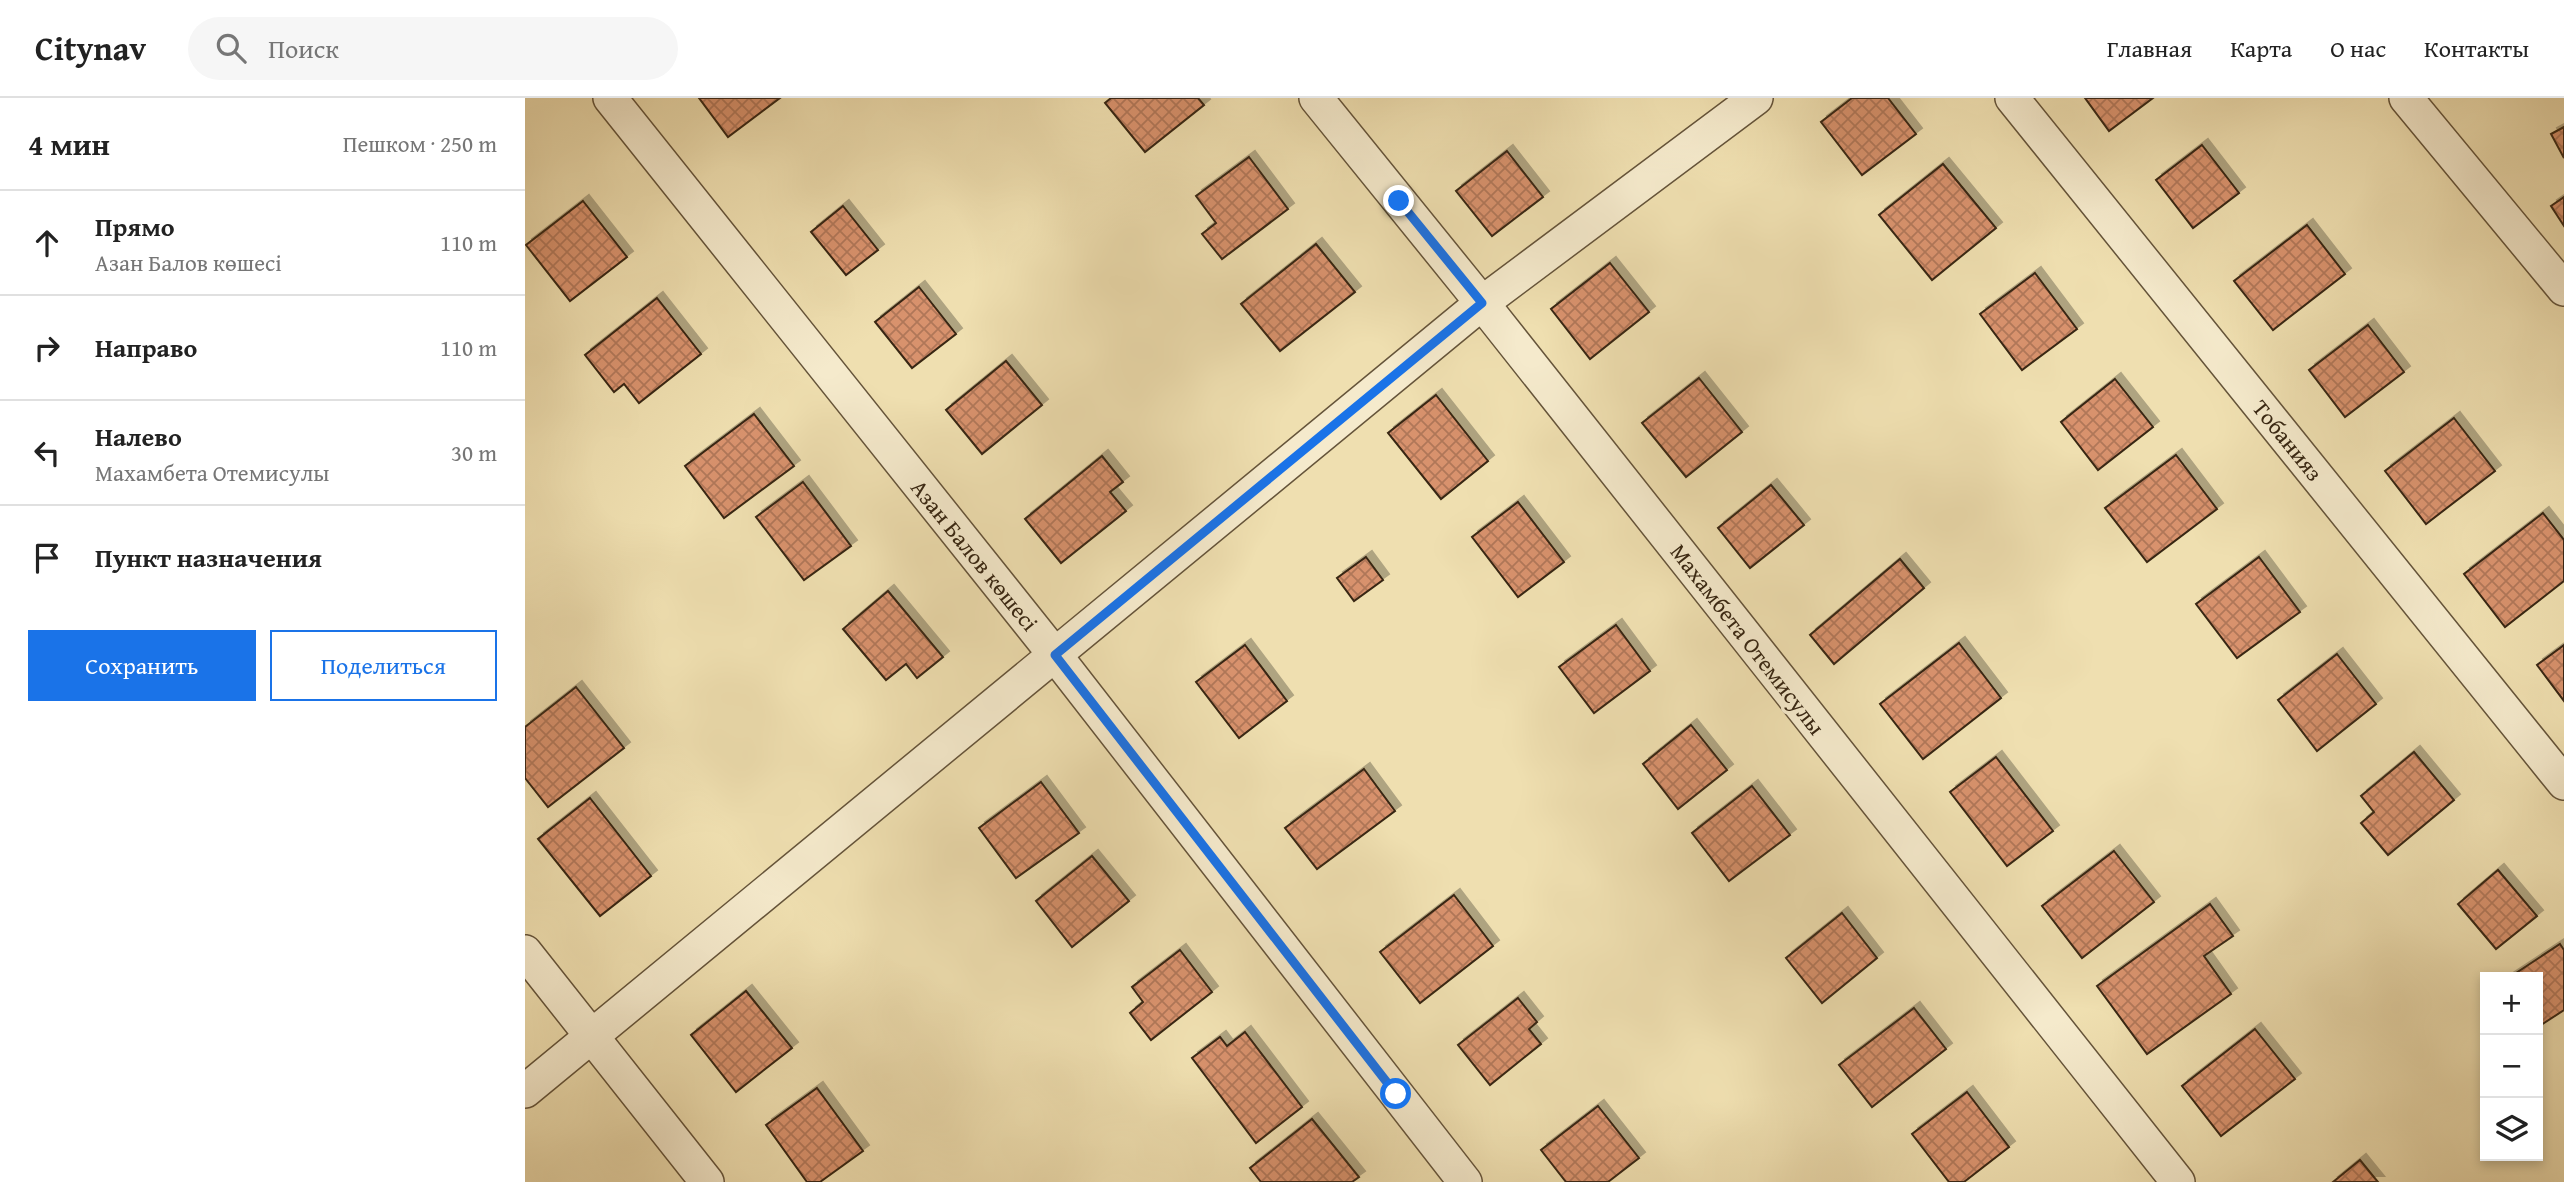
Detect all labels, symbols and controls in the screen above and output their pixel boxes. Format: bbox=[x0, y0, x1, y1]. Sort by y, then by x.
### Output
search box bbox=[188, 17, 678, 80]
text: Citynav bbox=[35, 24, 146, 72]
icon: search bbox=[212, 29, 250, 67]
text: Поиск bbox=[268, 29, 339, 68]
text: Главная bbox=[2107, 31, 2192, 66]
text: Карта bbox=[2230, 31, 2292, 66]
text: О нас bbox=[2330, 31, 2386, 66]
text: Контакты bbox=[2424, 31, 2529, 66]
text: 4 мин bbox=[28, 122, 110, 166]
text: Пешком · 250 m bbox=[343, 127, 497, 160]
route end bbox=[1383, 185, 1414, 216]
text: Прямо bbox=[95, 207, 175, 246]
icon: ahead bbox=[28, 224, 66, 262]
text: 110 m bbox=[440, 226, 497, 259]
text: Азан Балов көшесі bbox=[95, 246, 282, 279]
text: Направо bbox=[95, 328, 197, 367]
icon: right bbox=[28, 329, 66, 367]
text: 110 m bbox=[440, 331, 497, 364]
street label: Тобанияз bbox=[2245, 392, 2331, 488]
text: Налево bbox=[95, 417, 182, 456]
icon: left bbox=[28, 434, 66, 472]
text: 30 m bbox=[451, 436, 497, 469]
text: Махамбета Отемисулы bbox=[95, 456, 329, 489]
street label: Азан Балов көшесі bbox=[903, 472, 1047, 638]
street label: Махамбета Отемисулы bbox=[1663, 536, 1833, 742]
text: Пункт назначения bbox=[95, 538, 322, 577]
icon: arrive bbox=[28, 539, 66, 577]
button: Сохранить bbox=[28, 630, 256, 701]
button: Поделиться bbox=[270, 630, 497, 701]
map controls bbox=[2480, 972, 2543, 1161]
button: + bbox=[2480, 972, 2543, 1035]
button: − bbox=[2480, 1035, 2543, 1098]
route start bbox=[1380, 1078, 1411, 1109]
button: layers bbox=[2480, 1098, 2543, 1161]

